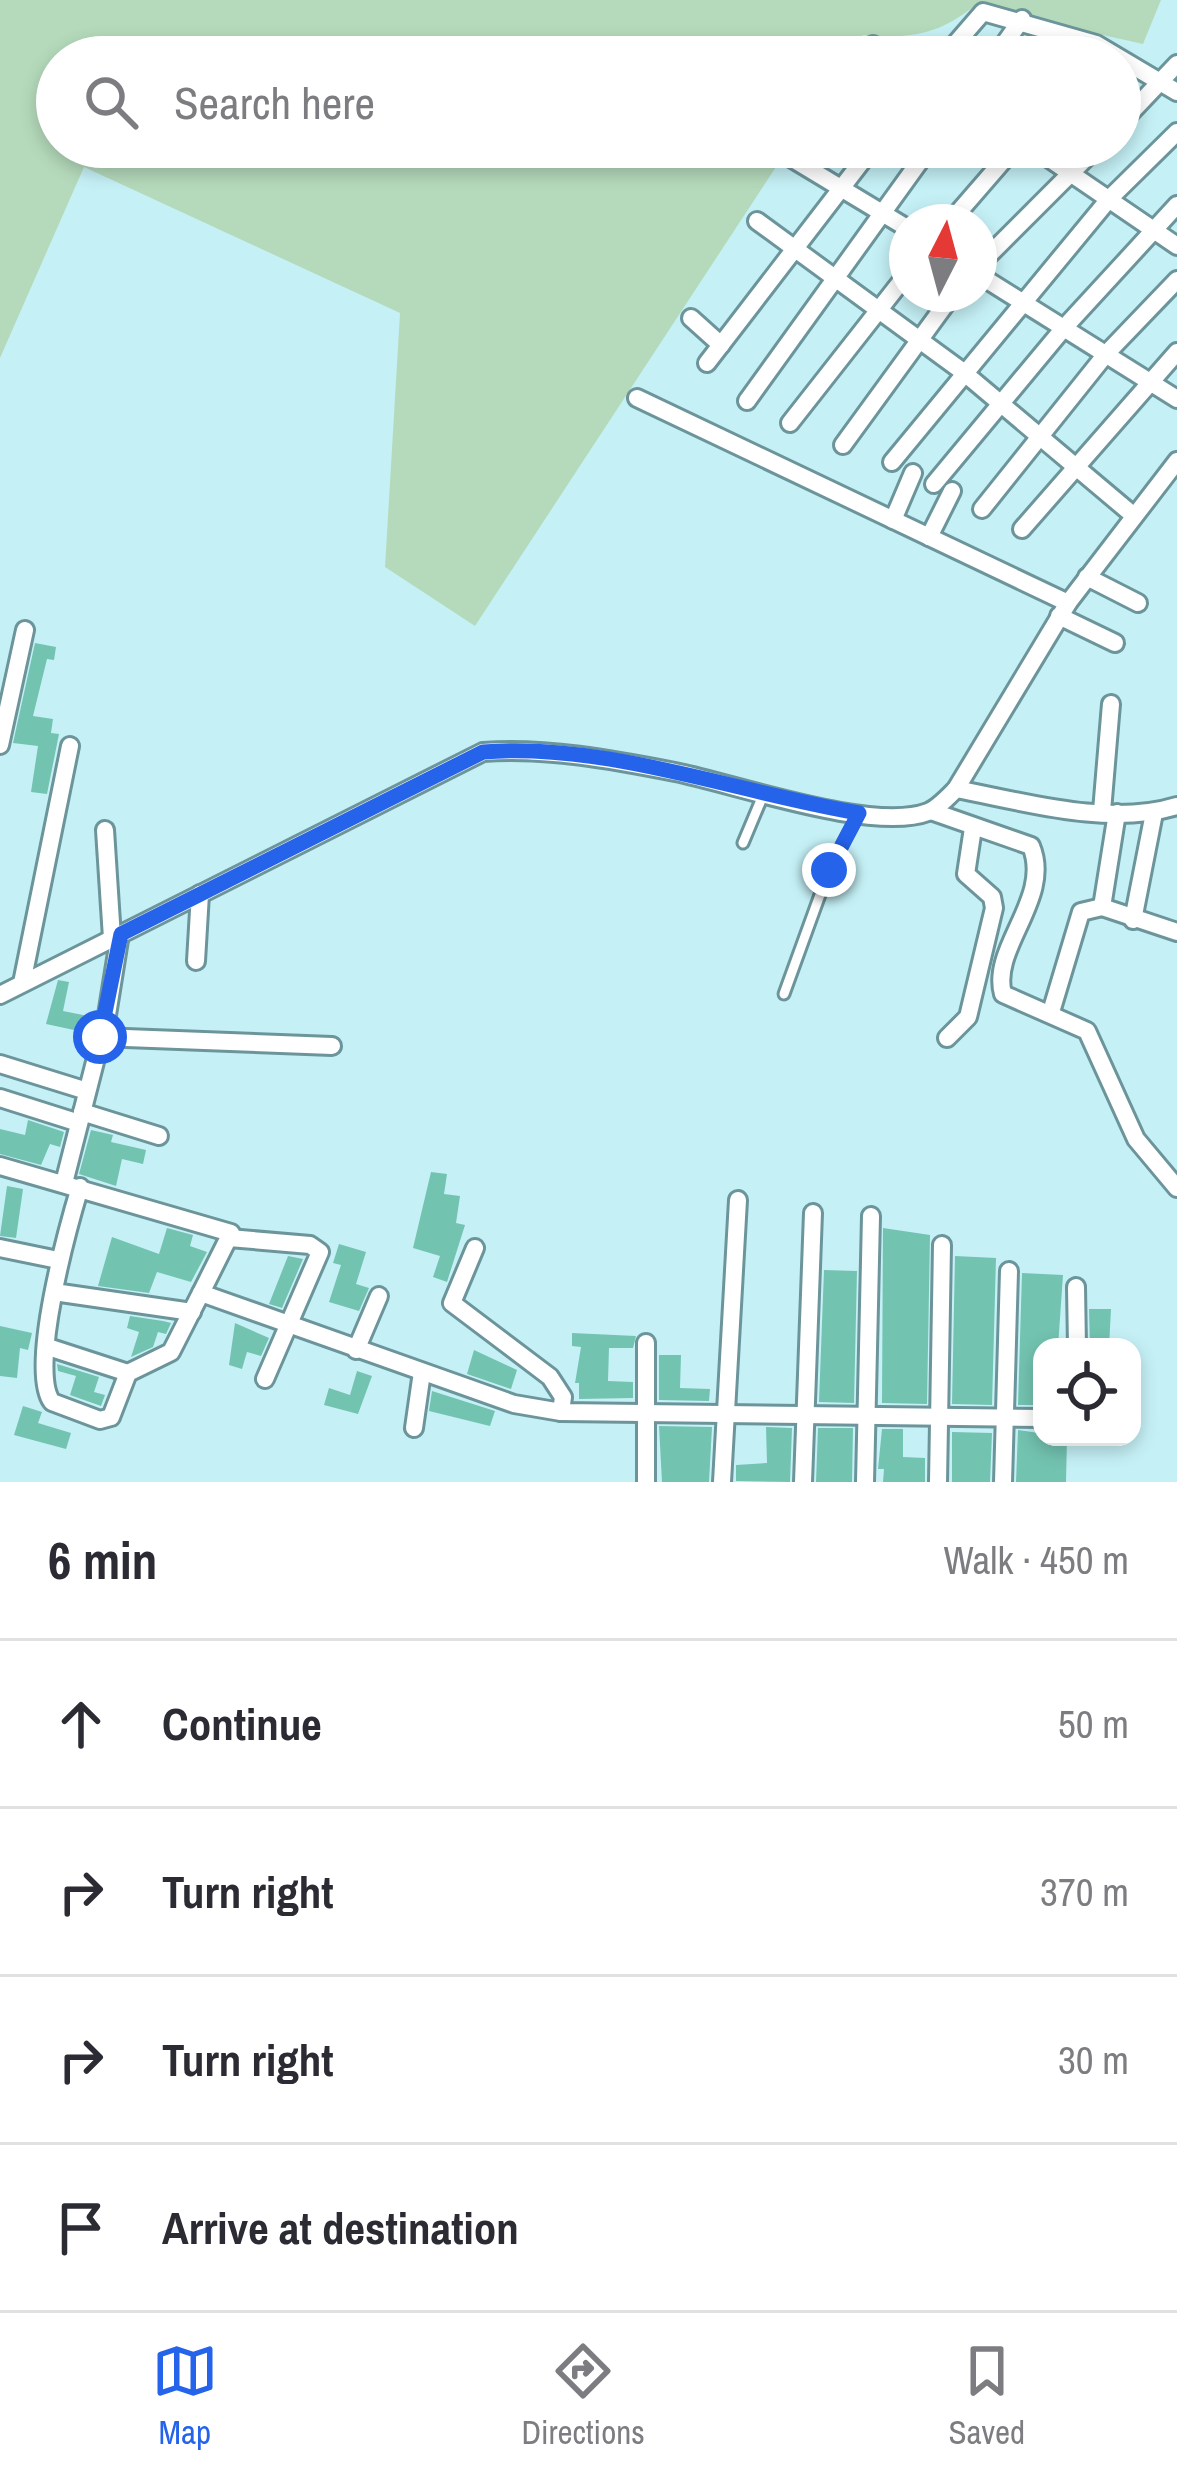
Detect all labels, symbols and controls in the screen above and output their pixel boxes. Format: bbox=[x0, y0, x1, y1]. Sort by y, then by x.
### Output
search box bbox=[36, 36, 1141, 168]
icon: search bbox=[78, 69, 144, 135]
text: Search here bbox=[174, 72, 375, 133]
north arrow bbox=[889, 204, 997, 312]
route end bbox=[802, 843, 856, 897]
route start bbox=[73, 1010, 127, 1064]
map controls bbox=[1033, 1338, 1141, 1446]
button: locate bbox=[1033, 1338, 1141, 1446]
text: 6 min bbox=[48, 1526, 157, 1595]
text: Walk · 450 m bbox=[944, 1534, 1129, 1586]
icon: ahead bbox=[48, 1691, 114, 1757]
text: Continue bbox=[162, 1693, 322, 1754]
text: 50 m bbox=[1058, 1698, 1129, 1750]
icon: right bbox=[48, 1859, 114, 1925]
text: Turn right bbox=[162, 1861, 334, 1922]
text: 370 m bbox=[1040, 1866, 1129, 1918]
icon: right bbox=[48, 2027, 114, 2093]
text: Turn right bbox=[162, 2029, 334, 2090]
text: 30 m bbox=[1058, 2034, 1129, 2086]
icon: arrive bbox=[48, 2195, 114, 2261]
text: Arrive at destination bbox=[162, 2197, 519, 2258]
tab: Map bbox=[152, 2338, 218, 2454]
tab: Directions bbox=[521, 2338, 645, 2454]
tab: Saved bbox=[948, 2338, 1025, 2454]

